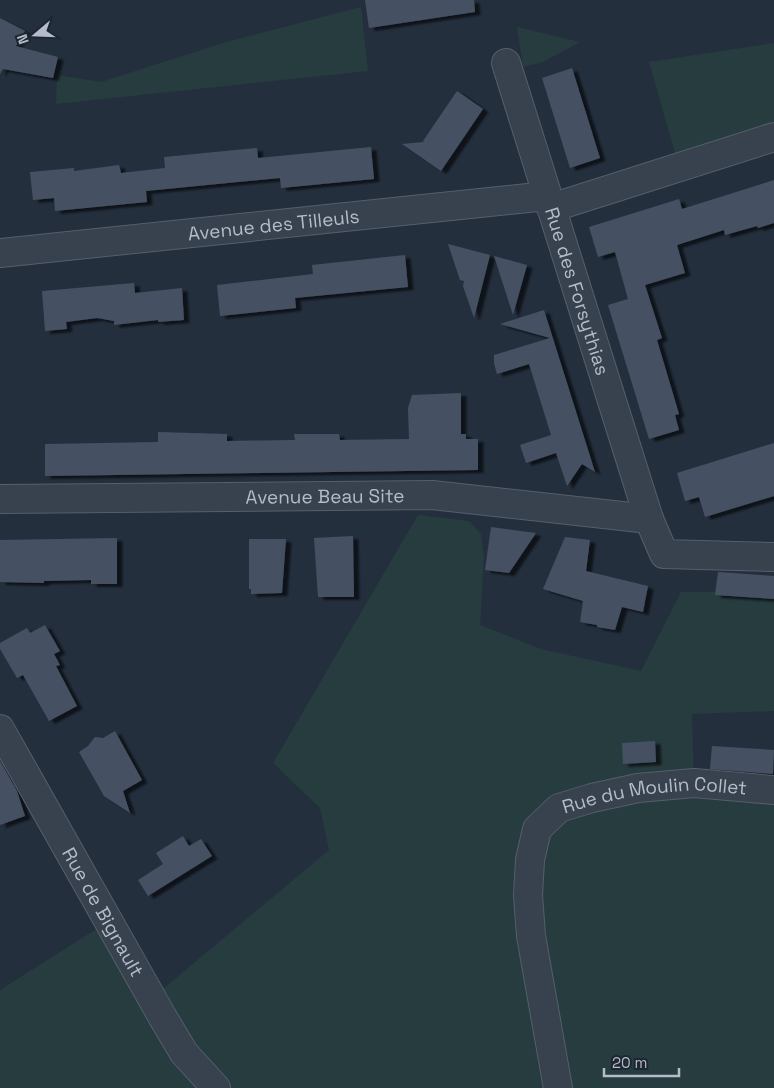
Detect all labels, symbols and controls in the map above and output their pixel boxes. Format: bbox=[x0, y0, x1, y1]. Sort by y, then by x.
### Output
north arrow bbox=[10, 10, 60, 60]
text: N bbox=[13, 32, 33, 47]
street label: Avenue des Tilleuls bbox=[186, 203, 361, 246]
street label: Rue des Forsythias bbox=[539, 204, 616, 378]
street label: Avenue Beau Site bbox=[245, 483, 405, 509]
street label: Rue du Moulin Collet bbox=[559, 771, 748, 819]
street label: Rue de Bignault bbox=[57, 843, 150, 981]
scale bar bbox=[604, 1046, 679, 1078]
text: 20 m bbox=[612, 1053, 647, 1072]

